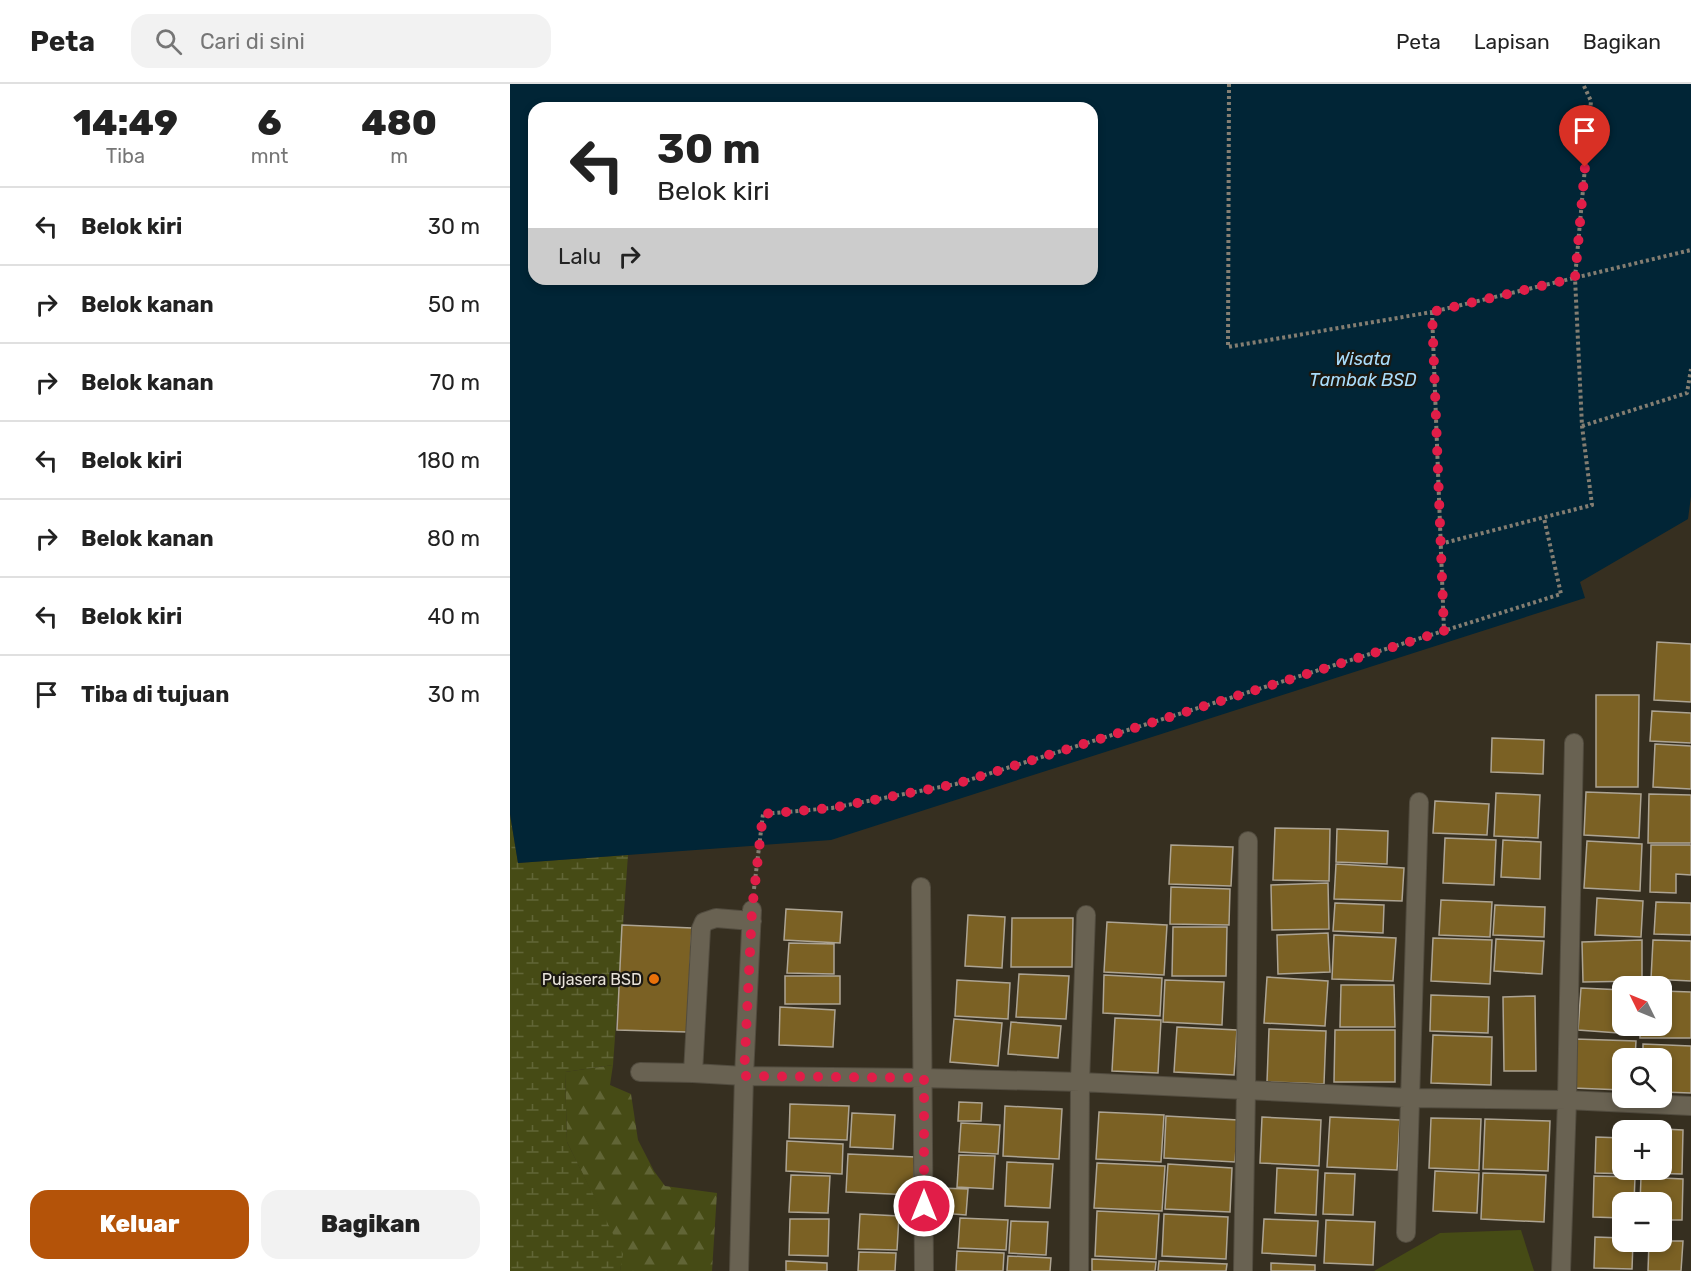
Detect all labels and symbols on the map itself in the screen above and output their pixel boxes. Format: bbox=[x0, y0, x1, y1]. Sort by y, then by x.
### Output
pin bbox=[1559, 105, 1610, 167]
water label: Wisata Tambak BSD bbox=[1309, 348, 1417, 391]
place label: Pujasera BSD bbox=[542, 970, 642, 989]
marker: Pujasera BSD bbox=[647, 972, 661, 986]
north arrow bbox=[1612, 976, 1672, 1036]
position arrow bbox=[892, 1174, 956, 1238]

